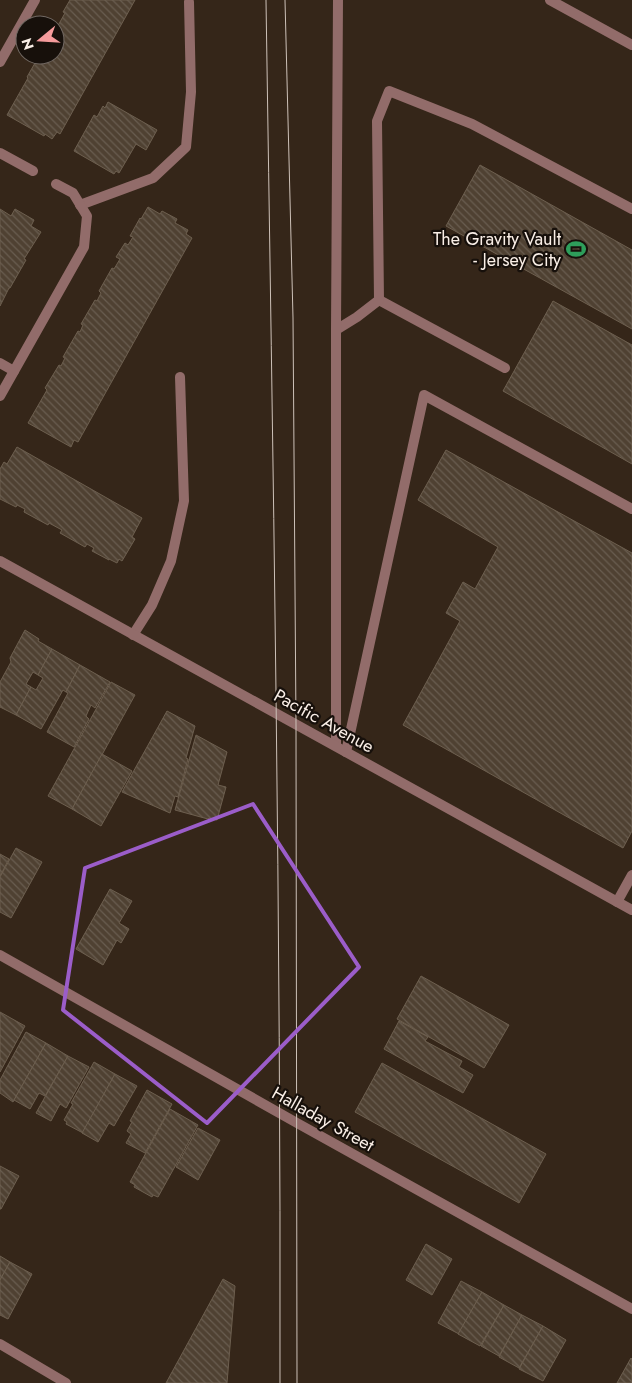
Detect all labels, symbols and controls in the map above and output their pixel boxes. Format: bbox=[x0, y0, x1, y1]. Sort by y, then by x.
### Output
north arrow bbox=[15, 15, 65, 65]
text: N bbox=[16, 36, 39, 52]
place label: The Gravity Vault - Jersey City bbox=[433, 226, 562, 273]
sports icon: The Gravity Vault - Jersey City bbox=[565, 238, 587, 260]
street label: Pacific Avenue bbox=[269, 683, 379, 759]
street label: Halladay Street bbox=[267, 1080, 380, 1158]

